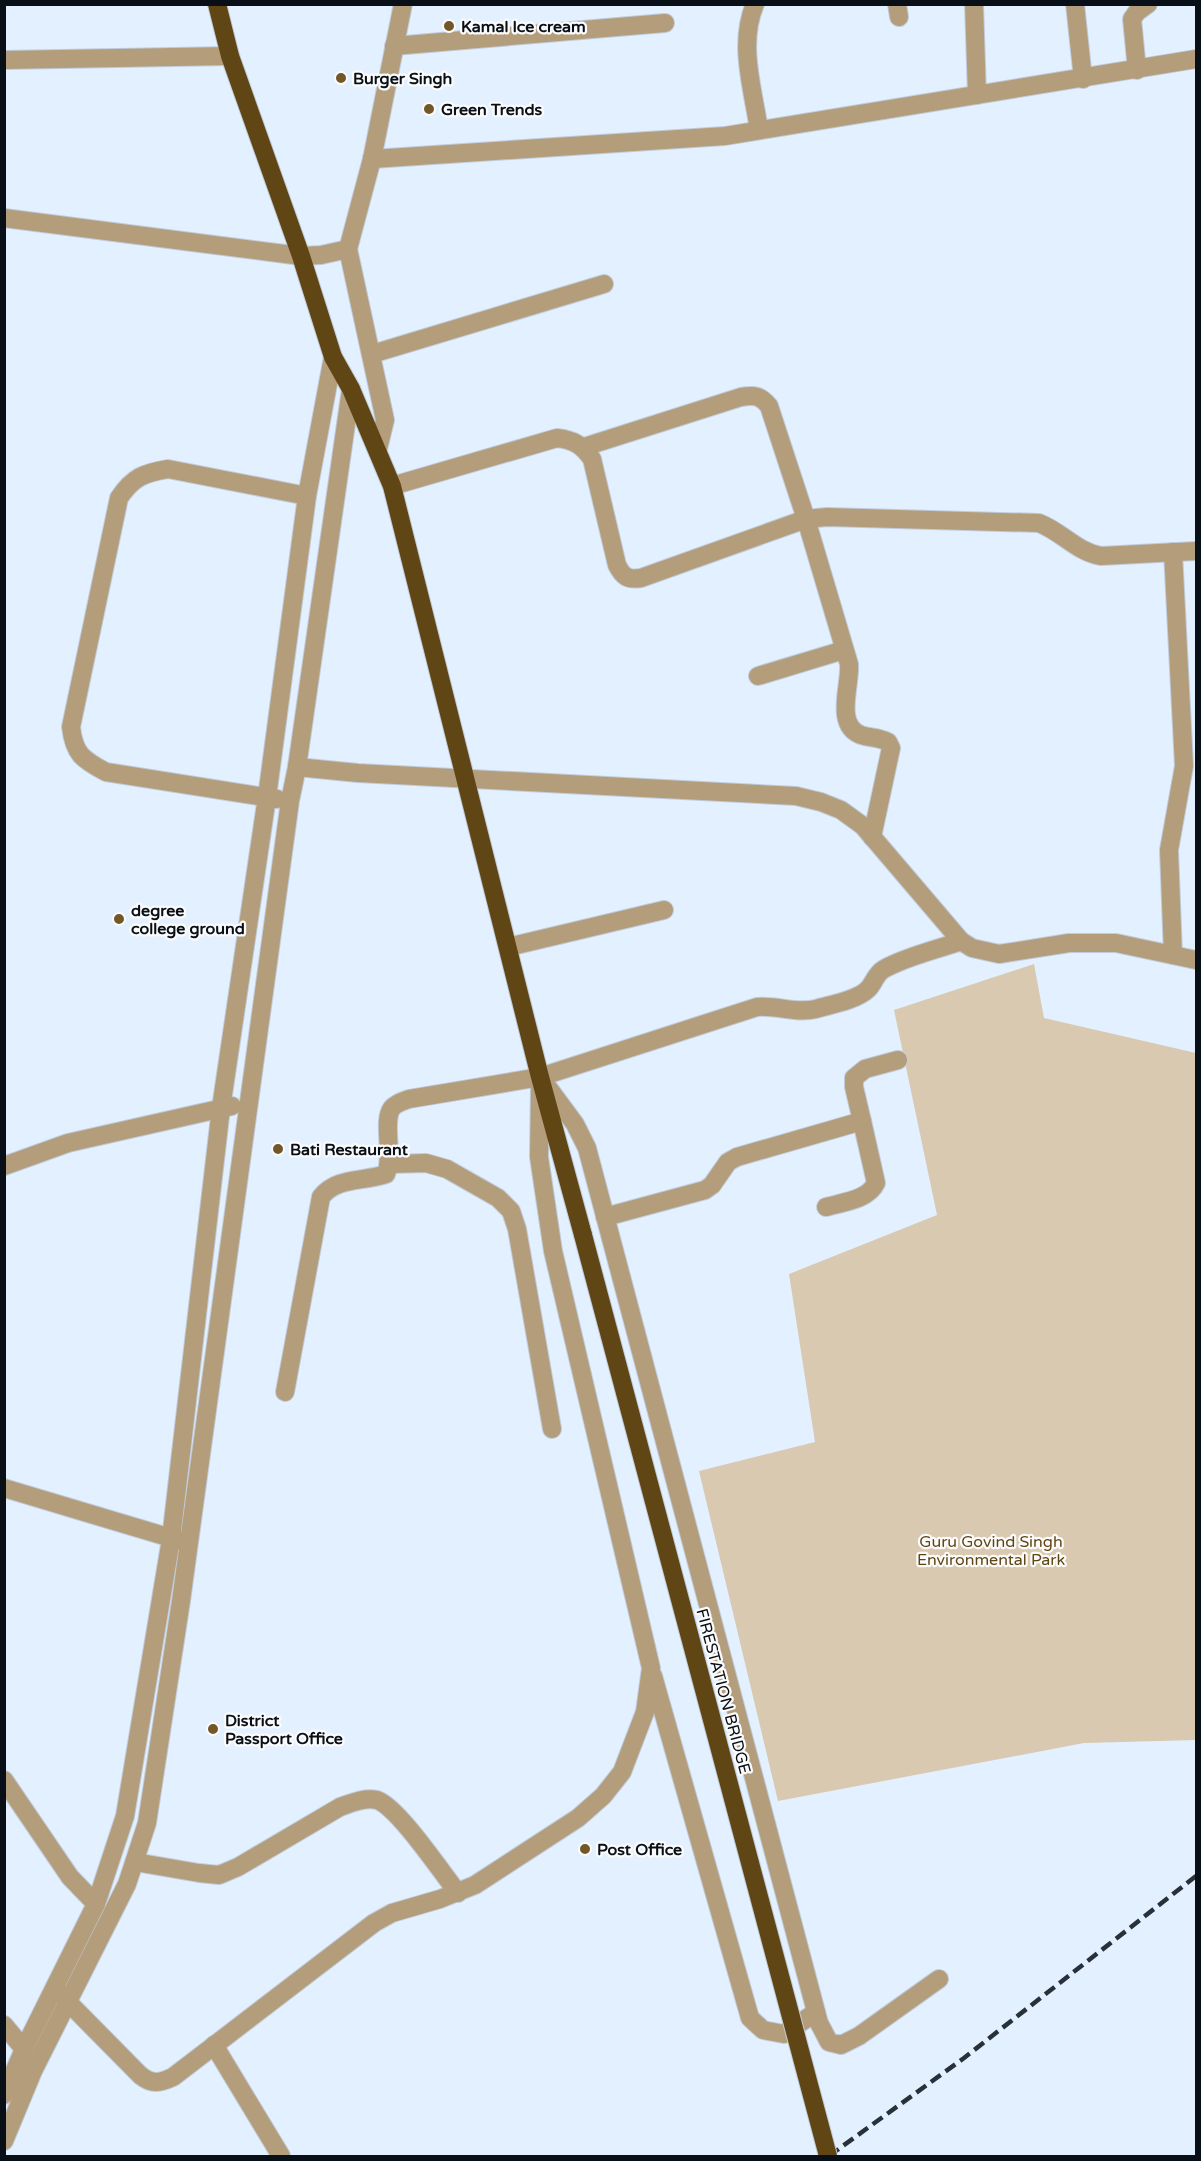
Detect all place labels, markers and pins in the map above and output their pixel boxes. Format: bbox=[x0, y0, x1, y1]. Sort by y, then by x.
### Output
place label: Kamal Ice cream bbox=[461, 17, 586, 37]
marker: Kamal Ice cream bbox=[442, 19, 456, 33]
place label: Burger Singh bbox=[353, 69, 452, 89]
marker: Burger Singh bbox=[334, 71, 348, 85]
place label: Green Trends bbox=[441, 100, 543, 120]
marker: Green Trends bbox=[422, 102, 436, 116]
place label: degree college ground bbox=[131, 901, 245, 939]
marker: degree college ground bbox=[112, 912, 126, 926]
place label: Bati Restaurant bbox=[290, 1140, 409, 1160]
marker: Bati Restaurant bbox=[271, 1142, 285, 1156]
place label: District Passport Office bbox=[225, 1711, 343, 1749]
marker: District Passport Office bbox=[206, 1722, 220, 1736]
place label: Post Office bbox=[597, 1840, 682, 1860]
marker: Post Office bbox=[578, 1842, 592, 1856]

